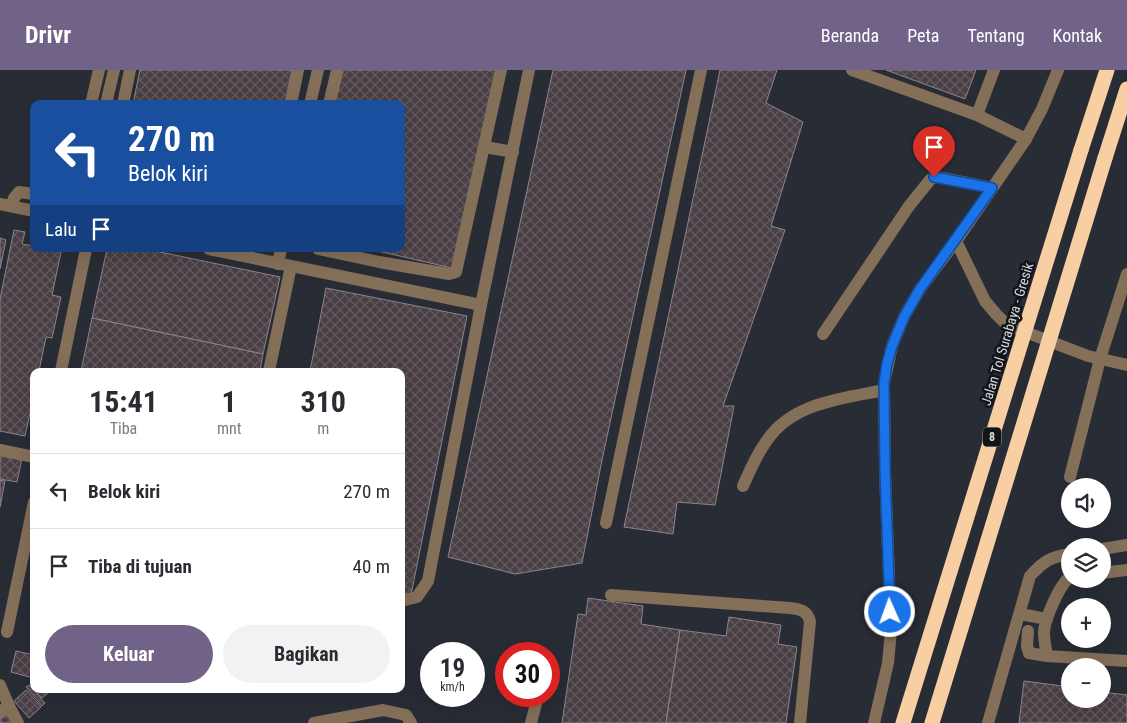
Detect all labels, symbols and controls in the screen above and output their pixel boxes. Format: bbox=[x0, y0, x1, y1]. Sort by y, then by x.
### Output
text: Drivr bbox=[25, 21, 71, 49]
text: Beranda bbox=[821, 25, 879, 46]
text: Peta bbox=[907, 25, 939, 46]
text: Tentang bbox=[967, 25, 1025, 46]
text: Kontak bbox=[1053, 25, 1102, 46]
text: 270 m bbox=[128, 119, 215, 160]
icon: left bbox=[45, 120, 110, 185]
pin bbox=[913, 126, 955, 177]
icon: arrive bbox=[920, 133, 948, 161]
text: Belok kiri bbox=[128, 161, 208, 186]
icon: arrive bbox=[87, 215, 115, 243]
text: Lalu bbox=[45, 218, 77, 241]
street label: Jalan Tol Surabaya - Gresik bbox=[978, 260, 1037, 407]
text: 15:41 bbox=[89, 384, 158, 419]
text: 1 bbox=[222, 384, 237, 419]
text: 310 bbox=[300, 384, 346, 419]
text: Tiba bbox=[110, 419, 137, 438]
text: mnt bbox=[217, 419, 241, 438]
text: m bbox=[317, 419, 329, 438]
road number: 8 bbox=[983, 428, 1001, 447]
icon: left bbox=[45, 477, 73, 505]
map controls bbox=[1061, 478, 1111, 708]
button: sound bbox=[1061, 478, 1111, 528]
text: Belok kiri bbox=[88, 480, 160, 503]
text: 270 m bbox=[343, 480, 390, 503]
button: layers bbox=[1061, 538, 1111, 588]
icon: arrive bbox=[45, 552, 73, 580]
text: Tiba di tujuan bbox=[88, 555, 192, 578]
text: 40 m bbox=[353, 555, 390, 578]
position arrow bbox=[863, 585, 915, 637]
button: + bbox=[1061, 598, 1111, 648]
button: Keluar bbox=[45, 625, 213, 683]
button: Bagikan bbox=[223, 625, 390, 683]
speed limit sign: 30 bbox=[495, 642, 560, 707]
text: 19 bbox=[440, 654, 465, 683]
button: − bbox=[1061, 658, 1111, 708]
text: km/h bbox=[440, 680, 465, 694]

